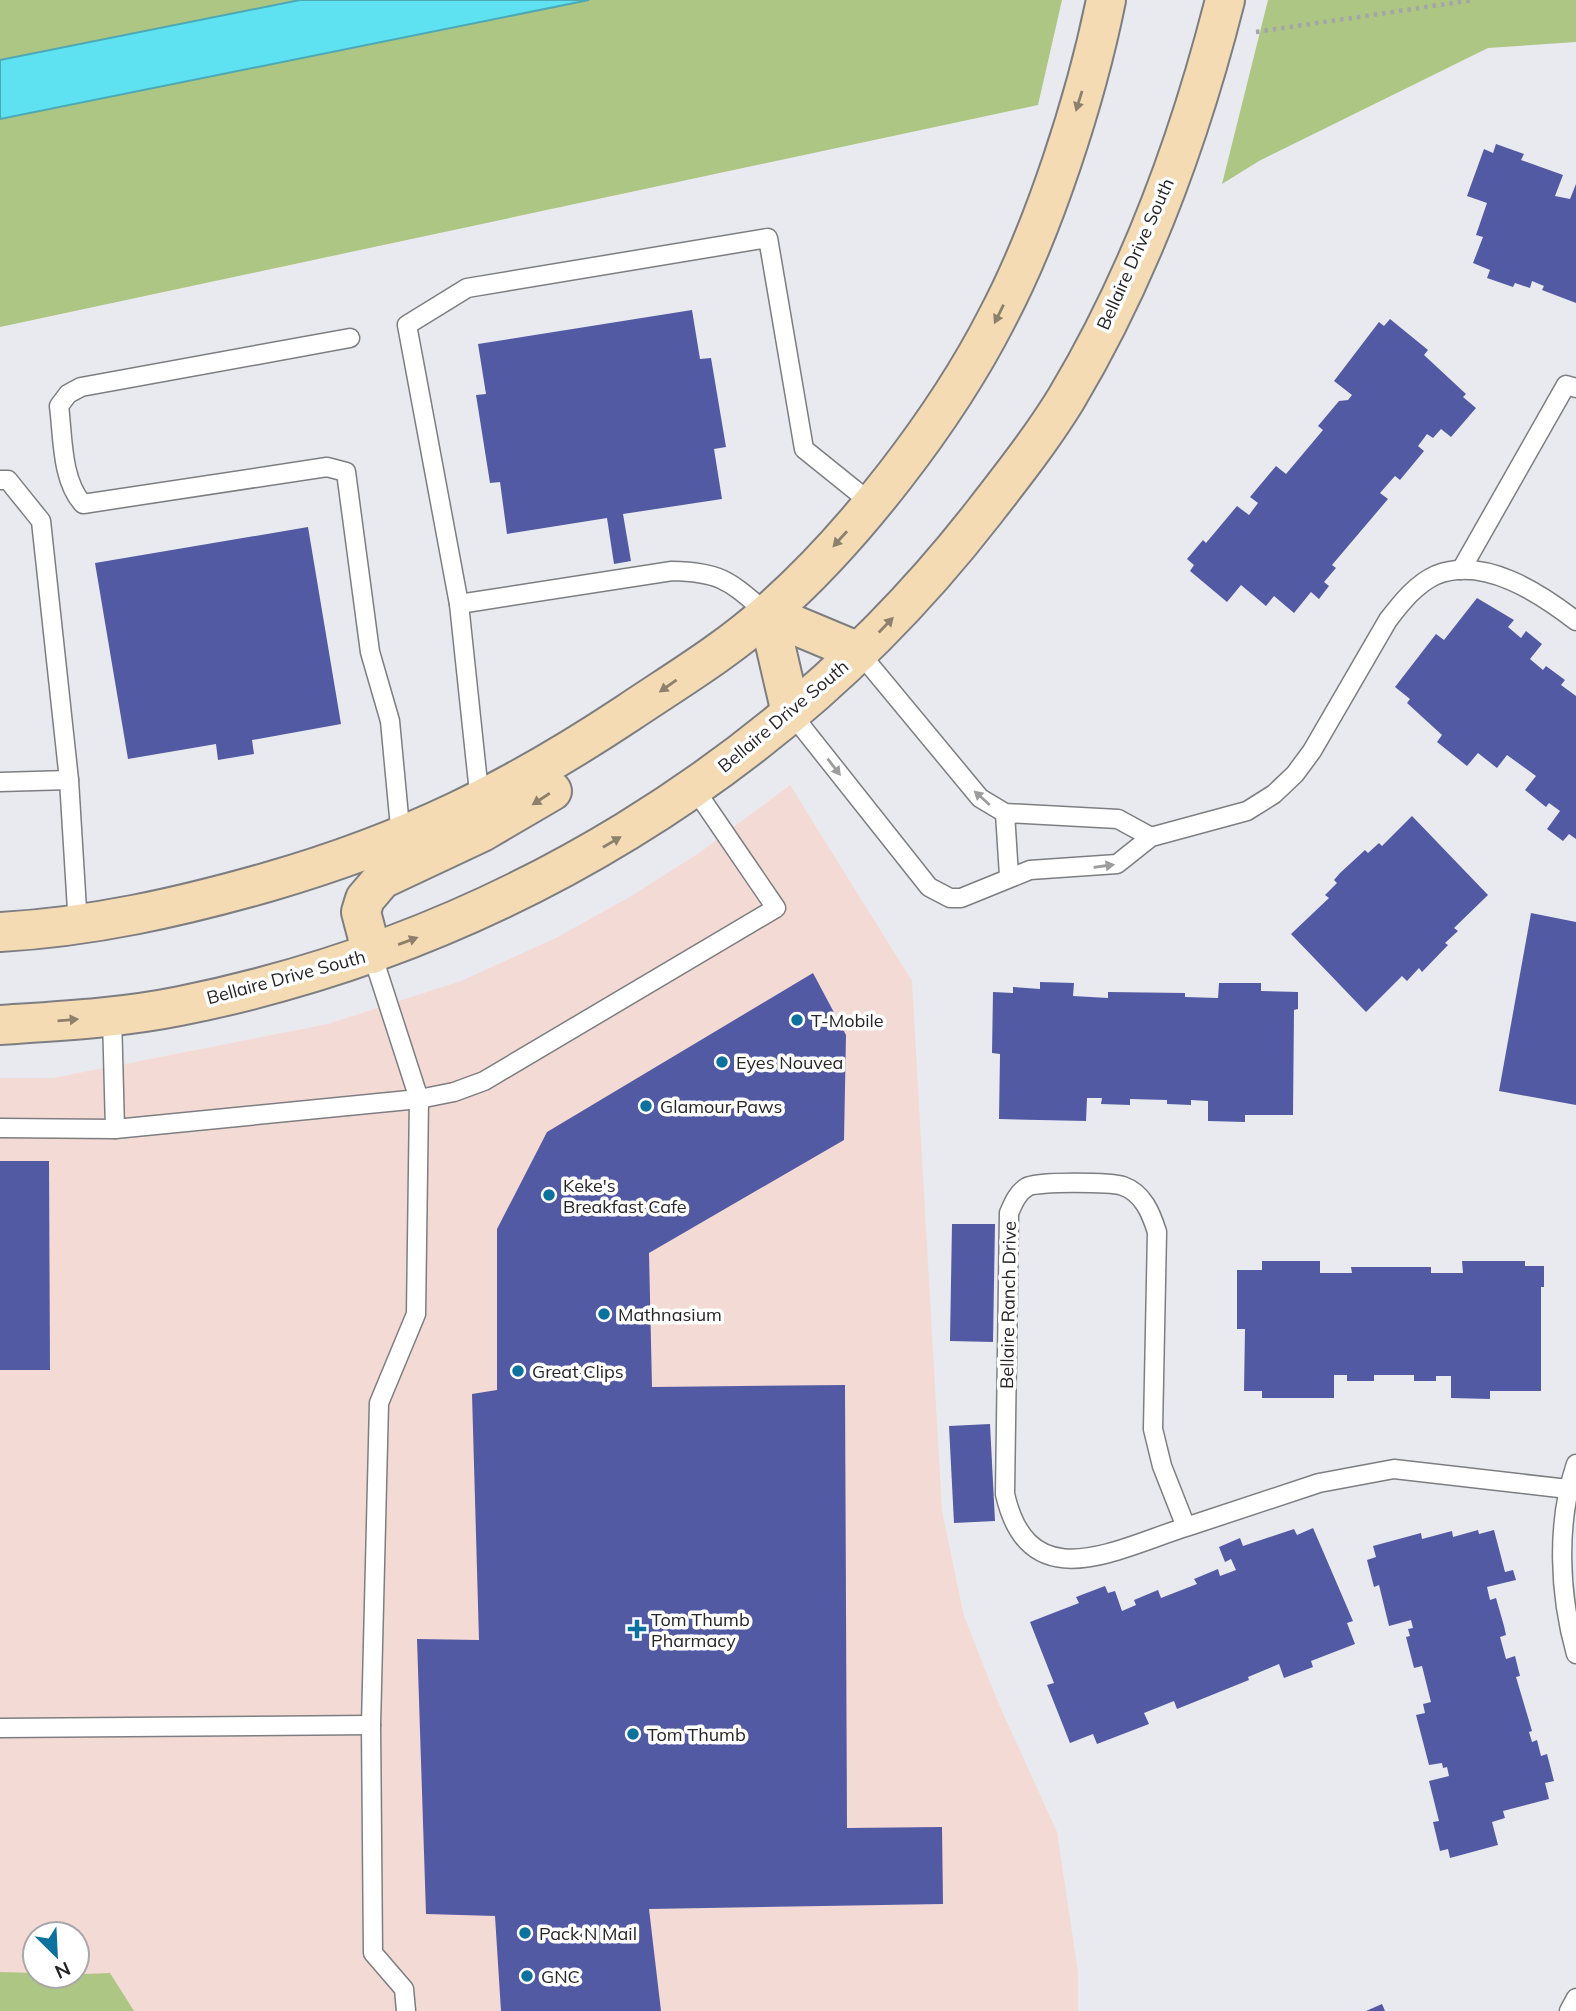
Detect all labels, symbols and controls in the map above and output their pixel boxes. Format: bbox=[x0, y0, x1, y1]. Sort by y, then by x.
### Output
one-way arrow bbox=[1073, 90, 1083, 111]
street label: Bellaire Drive South bbox=[1091, 175, 1179, 333]
one-way arrow bbox=[993, 304, 1005, 324]
one-way arrow bbox=[832, 530, 848, 548]
one-way arrow bbox=[877, 617, 893, 634]
street label: Bellaire Drive South bbox=[713, 655, 853, 777]
one-way arrow bbox=[659, 679, 677, 693]
one-way arrow bbox=[826, 758, 840, 776]
one-way arrow bbox=[973, 790, 991, 806]
one-way arrow bbox=[531, 792, 551, 805]
one-way arrow bbox=[603, 835, 622, 848]
one-way arrow bbox=[1093, 860, 1115, 871]
one-way arrow bbox=[397, 935, 418, 946]
street label: Bellaire Drive South bbox=[204, 945, 368, 1009]
place label: T-Mobile bbox=[811, 1009, 884, 1032]
marker: T-Mobile bbox=[789, 1012, 805, 1028]
one-way arrow bbox=[57, 1014, 79, 1025]
place label: Eyes Nouvea bbox=[736, 1051, 843, 1074]
marker: Eyes Nouvea bbox=[714, 1054, 730, 1070]
place label: Glamour Paws bbox=[660, 1095, 782, 1118]
marker: Glamour Paws bbox=[638, 1098, 654, 1114]
place label: Keke's Breakfast Cafe bbox=[563, 1174, 687, 1218]
marker: Keke's Breakfast Cafe bbox=[541, 1187, 557, 1203]
street label: Bellaire Ranch Drive bbox=[995, 1221, 1021, 1389]
place label: Mathnasium bbox=[618, 1303, 722, 1326]
marker: Mathnasium bbox=[596, 1306, 612, 1322]
place label: Great Clips bbox=[532, 1360, 624, 1383]
marker: Great Clips bbox=[510, 1363, 526, 1379]
place label: Tom Thumb Pharmacy bbox=[651, 1608, 750, 1652]
marker: Tom Thumb Pharmacy bbox=[629, 1621, 645, 1637]
place label: Tom Thumb bbox=[647, 1723, 746, 1746]
marker: Tom Thumb bbox=[625, 1726, 641, 1742]
north arrow bbox=[21, 1920, 91, 1990]
place label: Pack N Mail bbox=[539, 1922, 637, 1945]
marker: Pack N Mail bbox=[517, 1925, 533, 1941]
text: N bbox=[51, 1957, 74, 1984]
place label: GNC bbox=[541, 1965, 580, 1988]
marker: GNC bbox=[519, 1968, 535, 1984]

